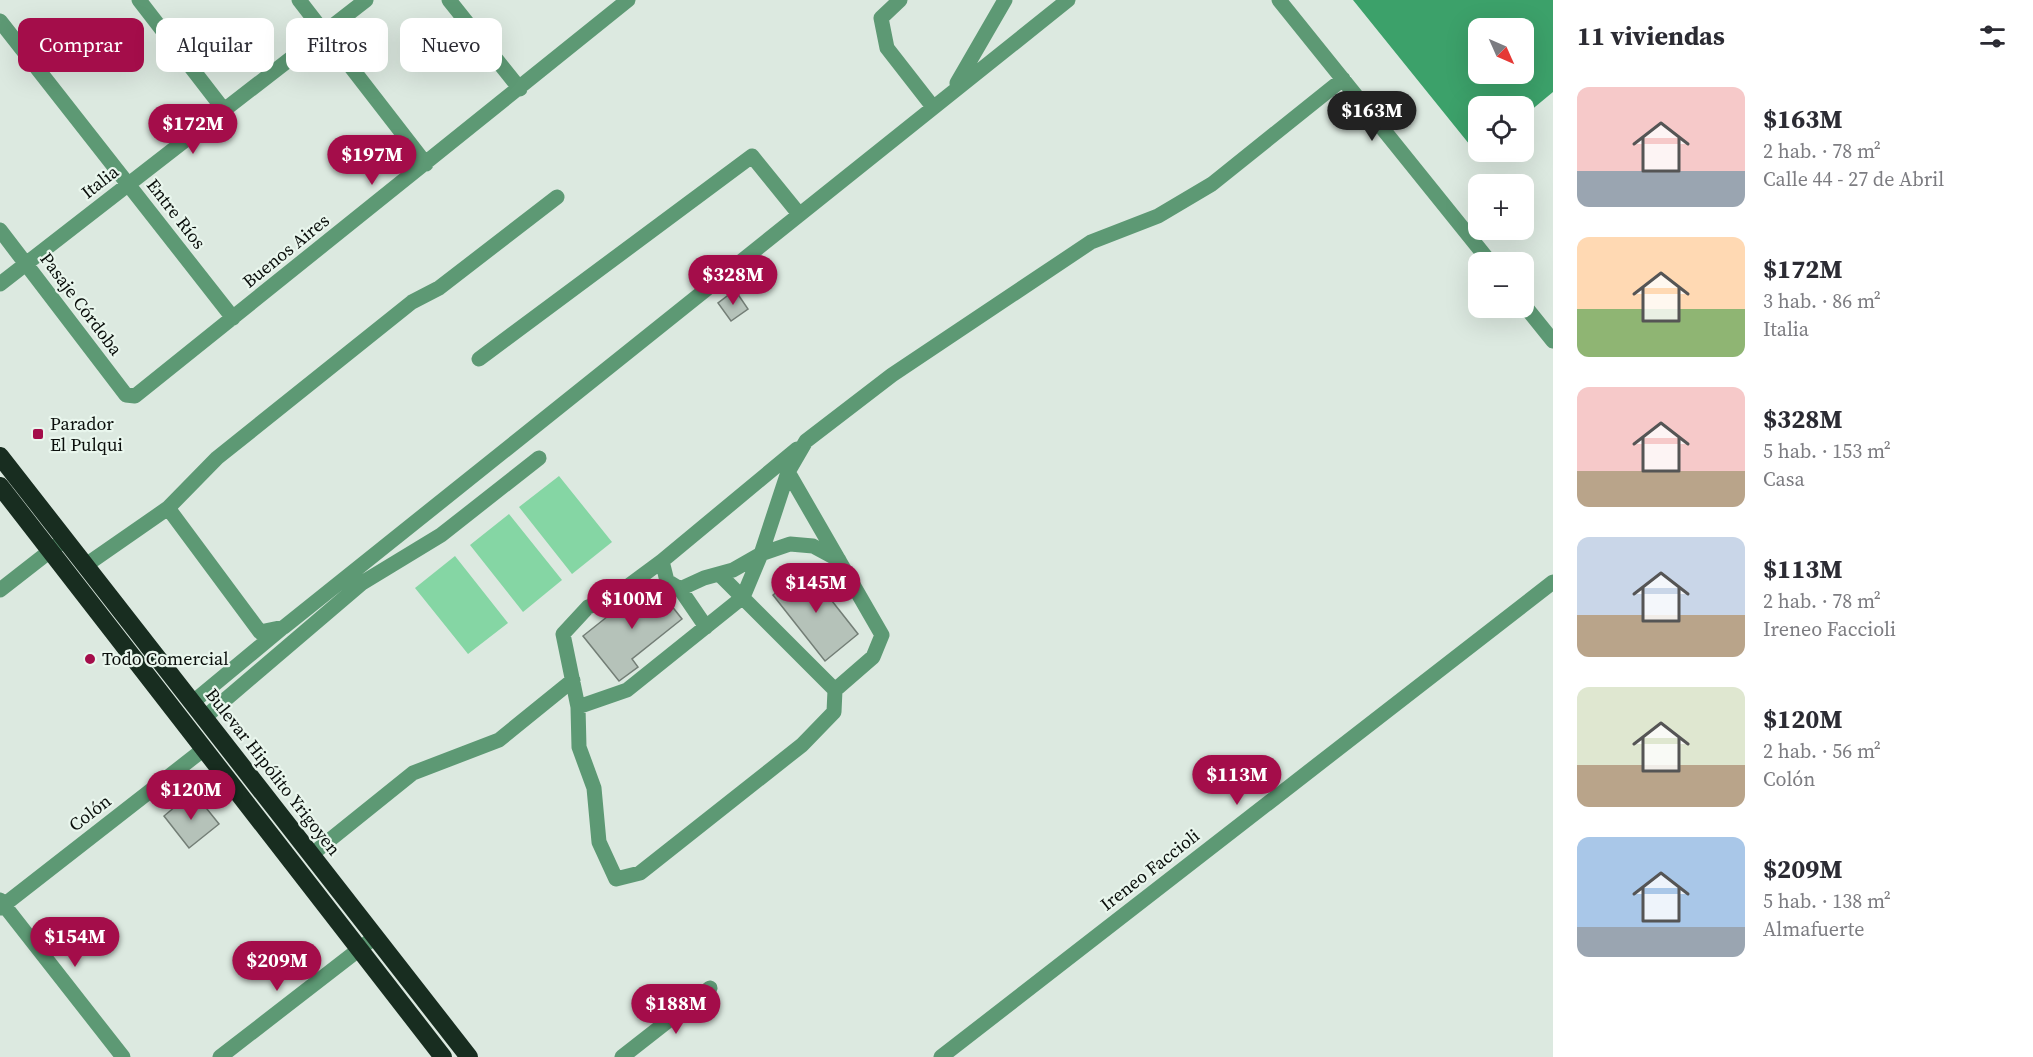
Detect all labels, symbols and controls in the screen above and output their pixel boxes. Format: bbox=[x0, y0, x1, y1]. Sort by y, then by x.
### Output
chip: Comprar bbox=[18, 18, 144, 72]
chip: Alquilar bbox=[156, 18, 274, 72]
chip: Filtros bbox=[286, 18, 388, 72]
chip: Nuevo bbox=[400, 18, 502, 72]
north arrow bbox=[1468, 18, 1534, 84]
map controls bbox=[1468, 18, 1534, 318]
text: 11 viviendas bbox=[1577, 18, 1725, 54]
icon: filters bbox=[1976, 20, 2009, 53]
pin: $163M bbox=[1330, 91, 1414, 142]
text: $163M bbox=[1341, 96, 1403, 124]
button: locate bbox=[1468, 96, 1534, 162]
text: $163M bbox=[1763, 101, 1843, 137]
pin: $172M bbox=[151, 104, 235, 155]
text: $172M bbox=[162, 109, 224, 137]
icon: home bbox=[1625, 111, 1697, 183]
pin: $197M bbox=[330, 135, 414, 186]
text: 2 hab. · 78 m² bbox=[1763, 137, 1881, 165]
text: $197M bbox=[341, 140, 403, 168]
street label: Italia bbox=[76, 158, 124, 204]
text: Calle 44 - 27 de Abril bbox=[1763, 165, 1944, 193]
street label: Entre Ríos bbox=[141, 173, 212, 254]
button: + bbox=[1468, 174, 1534, 240]
street label: Buenos Aires bbox=[237, 208, 334, 293]
street label: Pasaje Córdoba bbox=[34, 247, 129, 361]
text: $172M bbox=[1763, 251, 1843, 287]
button: − bbox=[1468, 252, 1534, 318]
pin: $328M bbox=[691, 255, 775, 306]
text: $328M bbox=[702, 260, 764, 288]
icon: home bbox=[1625, 261, 1697, 333]
text: 3 hab. · 86 m² bbox=[1763, 287, 1881, 315]
text: Italia bbox=[1763, 315, 1809, 343]
text: $328M bbox=[1763, 401, 1843, 437]
place label: Parador El Pulqui bbox=[50, 411, 123, 457]
icon: home bbox=[1625, 411, 1697, 483]
marker: Parador El Pulqui bbox=[31, 427, 45, 441]
text: 5 hab. · 153 m² bbox=[1763, 437, 1891, 465]
text: Casa bbox=[1763, 465, 1805, 493]
text: $113M bbox=[1763, 551, 1843, 587]
icon: home bbox=[1625, 561, 1697, 633]
pin: $145M bbox=[774, 563, 858, 614]
text: $145M bbox=[785, 568, 847, 596]
pin: $100M bbox=[590, 579, 674, 630]
text: $100M bbox=[601, 584, 663, 612]
text: 2 hab. · 78 m² bbox=[1763, 587, 1881, 615]
text: Ireneo Faccioli bbox=[1763, 615, 1896, 643]
place label: Todo Comercial bbox=[102, 646, 229, 671]
marker: Todo Comercial bbox=[83, 652, 97, 666]
street label: Bulevar Hipólito Yrigoyen bbox=[200, 683, 347, 861]
text: $120M bbox=[1763, 701, 1843, 737]
icon: home bbox=[1625, 711, 1697, 783]
text: 2 hab. · 56 m² bbox=[1763, 737, 1881, 765]
pin: $113M bbox=[1195, 755, 1279, 806]
text: $113M bbox=[1206, 760, 1268, 788]
text: Colón bbox=[1763, 765, 1815, 793]
pin: $120M bbox=[149, 770, 233, 821]
text: $120M bbox=[160, 775, 222, 803]
street label: Colón bbox=[63, 788, 116, 837]
street label: Ireneo Faccioli bbox=[1095, 823, 1205, 916]
text: $209M bbox=[1763, 851, 1843, 887]
icon: home bbox=[1625, 861, 1697, 933]
text: 5 hab. · 138 m² bbox=[1763, 887, 1891, 915]
text: Almafuerte bbox=[1763, 915, 1865, 943]
pin: $154M bbox=[33, 917, 117, 968]
text: $154M bbox=[44, 922, 106, 950]
pin: $209M bbox=[235, 941, 319, 992]
text: $209M bbox=[246, 946, 308, 974]
pin: $188M bbox=[634, 984, 718, 1035]
text: $188M bbox=[645, 989, 707, 1017]

